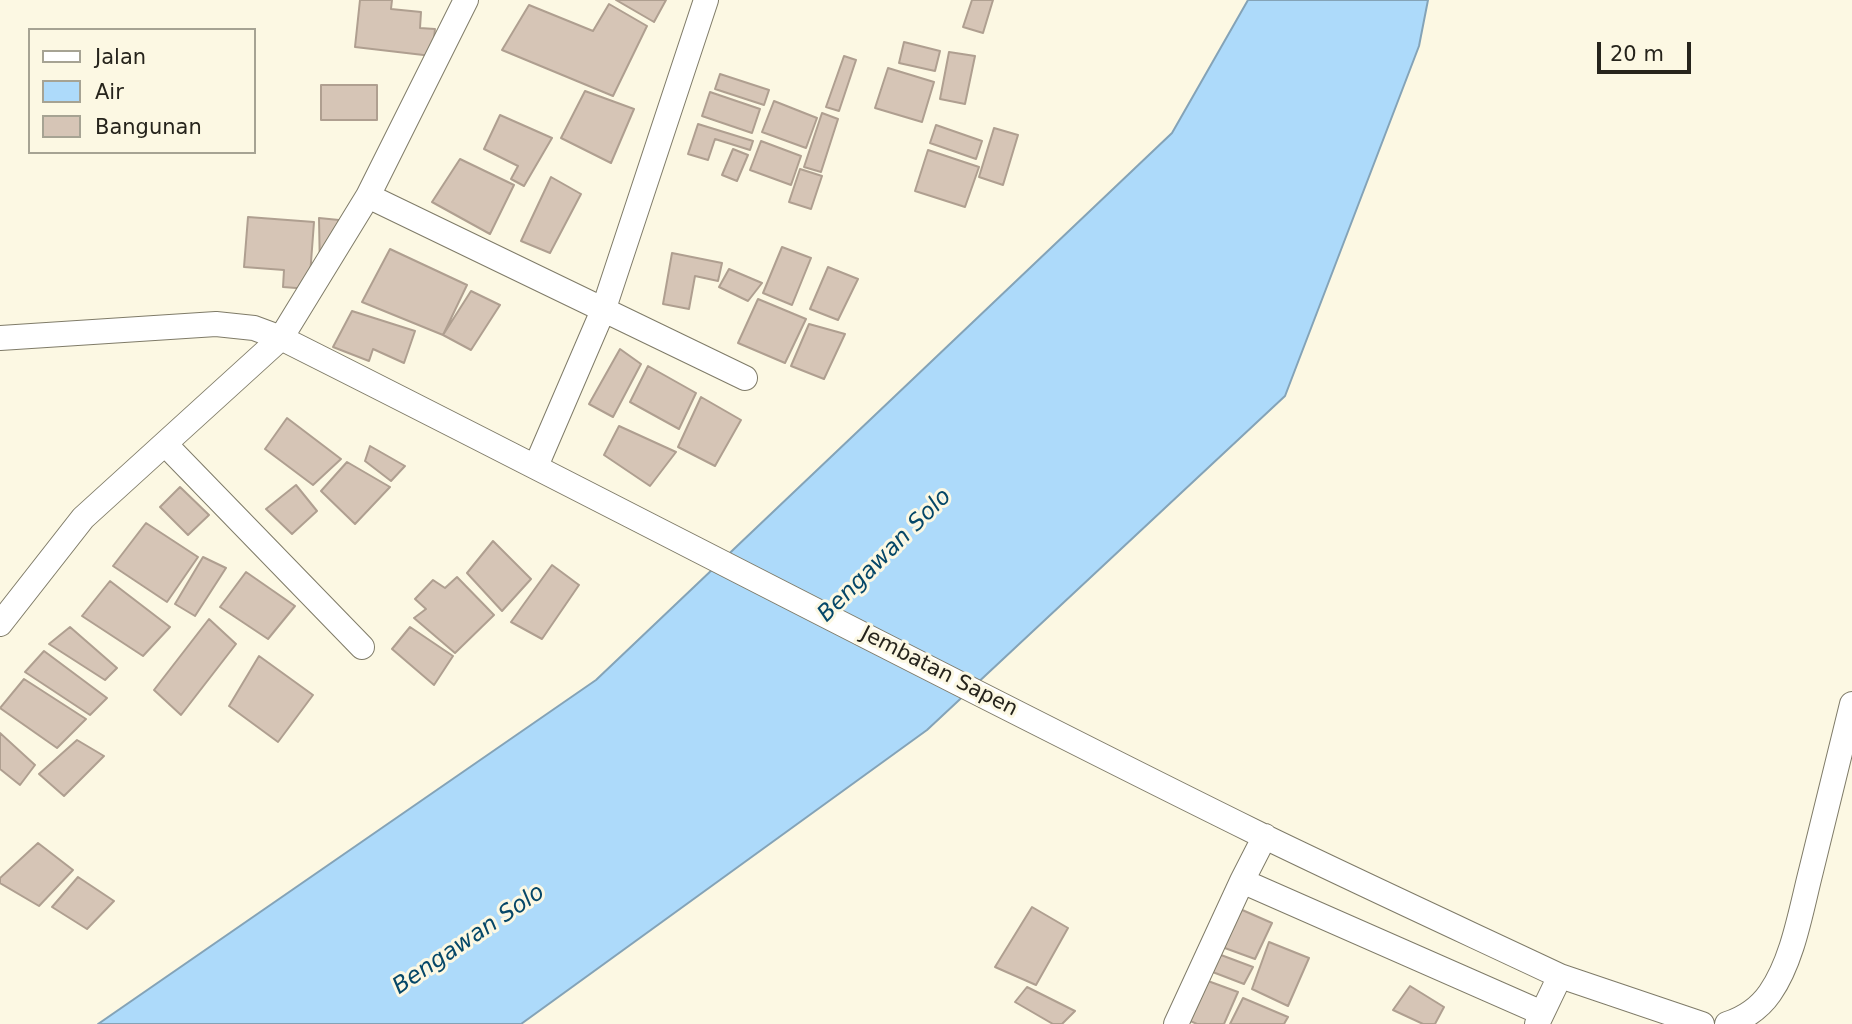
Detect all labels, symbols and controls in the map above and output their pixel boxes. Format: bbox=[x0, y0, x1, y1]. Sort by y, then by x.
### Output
legend bbox=[28, 28, 256, 154]
scale bar bbox=[1600, 28, 1694, 72]
text: 20 m bbox=[1610, 42, 1664, 66]
text: Jalan bbox=[95, 45, 146, 69]
text: Air bbox=[95, 80, 124, 104]
text: Bangunan bbox=[95, 115, 202, 139]
water label: Bengawan Solo bbox=[813, 484, 957, 628]
street label: Jembatan Sapen bbox=[856, 622, 1022, 722]
water label: Bengawan Solo bbox=[388, 879, 550, 1001]

